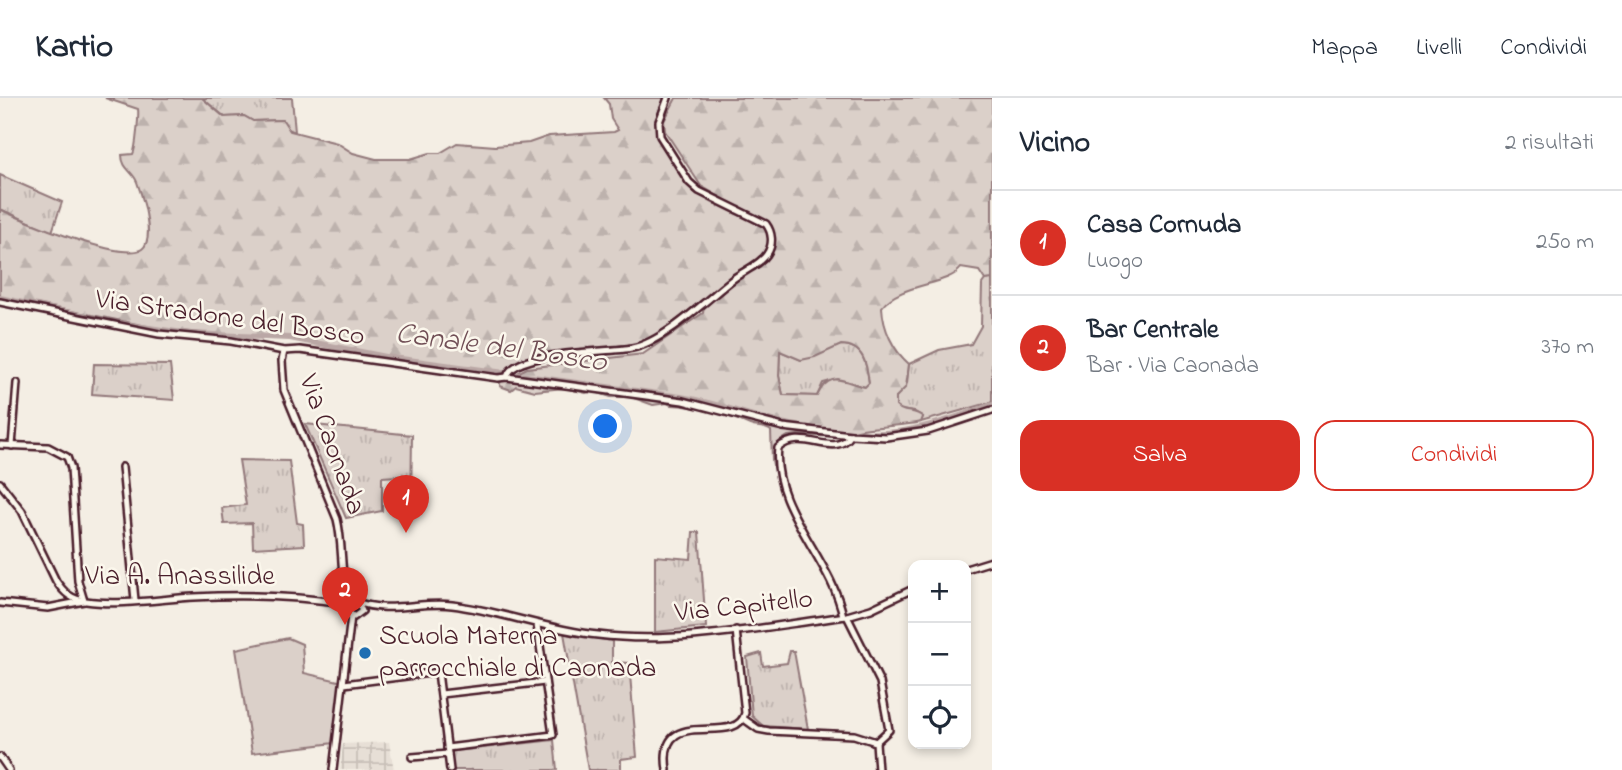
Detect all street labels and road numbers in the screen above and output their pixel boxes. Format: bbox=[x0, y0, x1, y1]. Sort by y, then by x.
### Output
street label: Via Stradone del Bosco bbox=[92, 280, 367, 358]
street label: Via Caonada bbox=[286, 368, 375, 521]
street label: Via A. Anassilide bbox=[84, 557, 275, 598]
street label: Via Capitello bbox=[672, 579, 815, 635]

